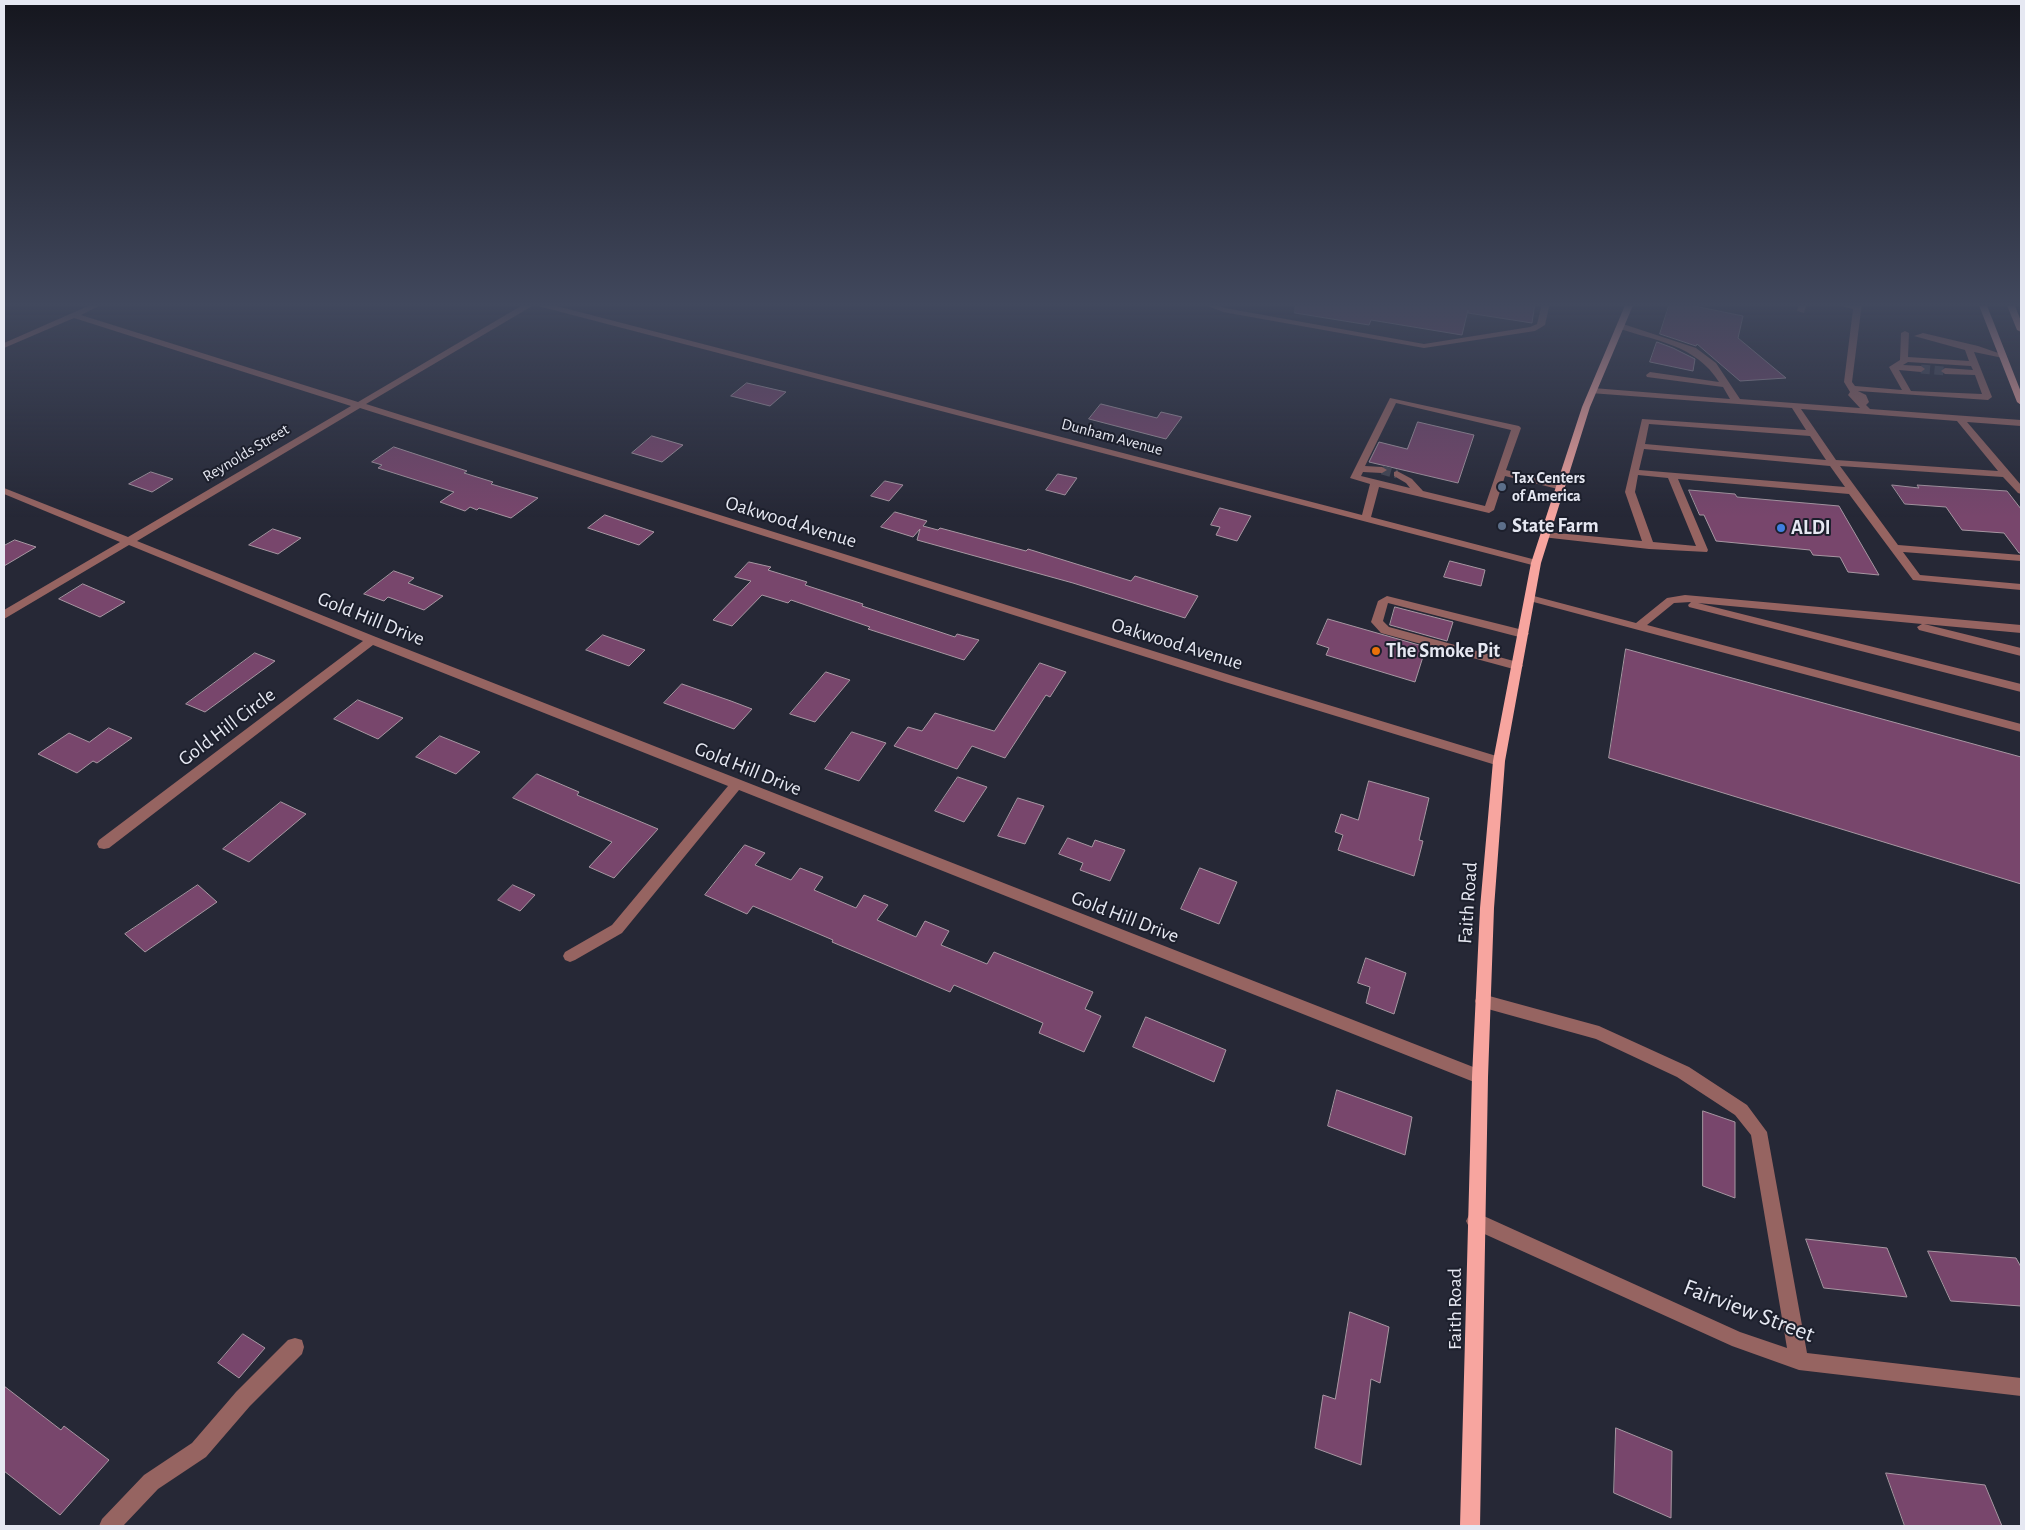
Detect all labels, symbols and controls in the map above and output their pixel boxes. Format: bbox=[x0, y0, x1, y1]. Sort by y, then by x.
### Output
street label: Dunham Avenue bbox=[1059, 414, 1165, 460]
street label: Reynolds Street bbox=[199, 420, 293, 486]
place label: Tax Centers of America bbox=[1512, 468, 1585, 506]
marker: Tax Centers of America bbox=[1496, 481, 1508, 493]
street label: Oakwood Avenue bbox=[723, 491, 859, 553]
place label: State Farm bbox=[1512, 514, 1599, 538]
place label: ALDI bbox=[1791, 516, 1831, 540]
marker: State Farm bbox=[1496, 520, 1508, 532]
marker: ALDI bbox=[1775, 522, 1787, 534]
street label: Gold Hill Drive bbox=[314, 587, 428, 651]
street label: Oakwood Avenue bbox=[1109, 613, 1245, 675]
place label: The Smoke Pit bbox=[1386, 639, 1500, 663]
marker: The Smoke Pit bbox=[1370, 645, 1382, 657]
street label: Gold Hill Circle bbox=[174, 683, 280, 771]
street label: Gold Hill Drive bbox=[691, 737, 805, 801]
street label: Faith Road bbox=[1453, 861, 1483, 945]
street label: Gold Hill Drive bbox=[1068, 885, 1182, 949]
street label: Faith Road bbox=[1443, 1268, 1467, 1350]
street label: Fairview Street bbox=[1679, 1273, 1819, 1349]

